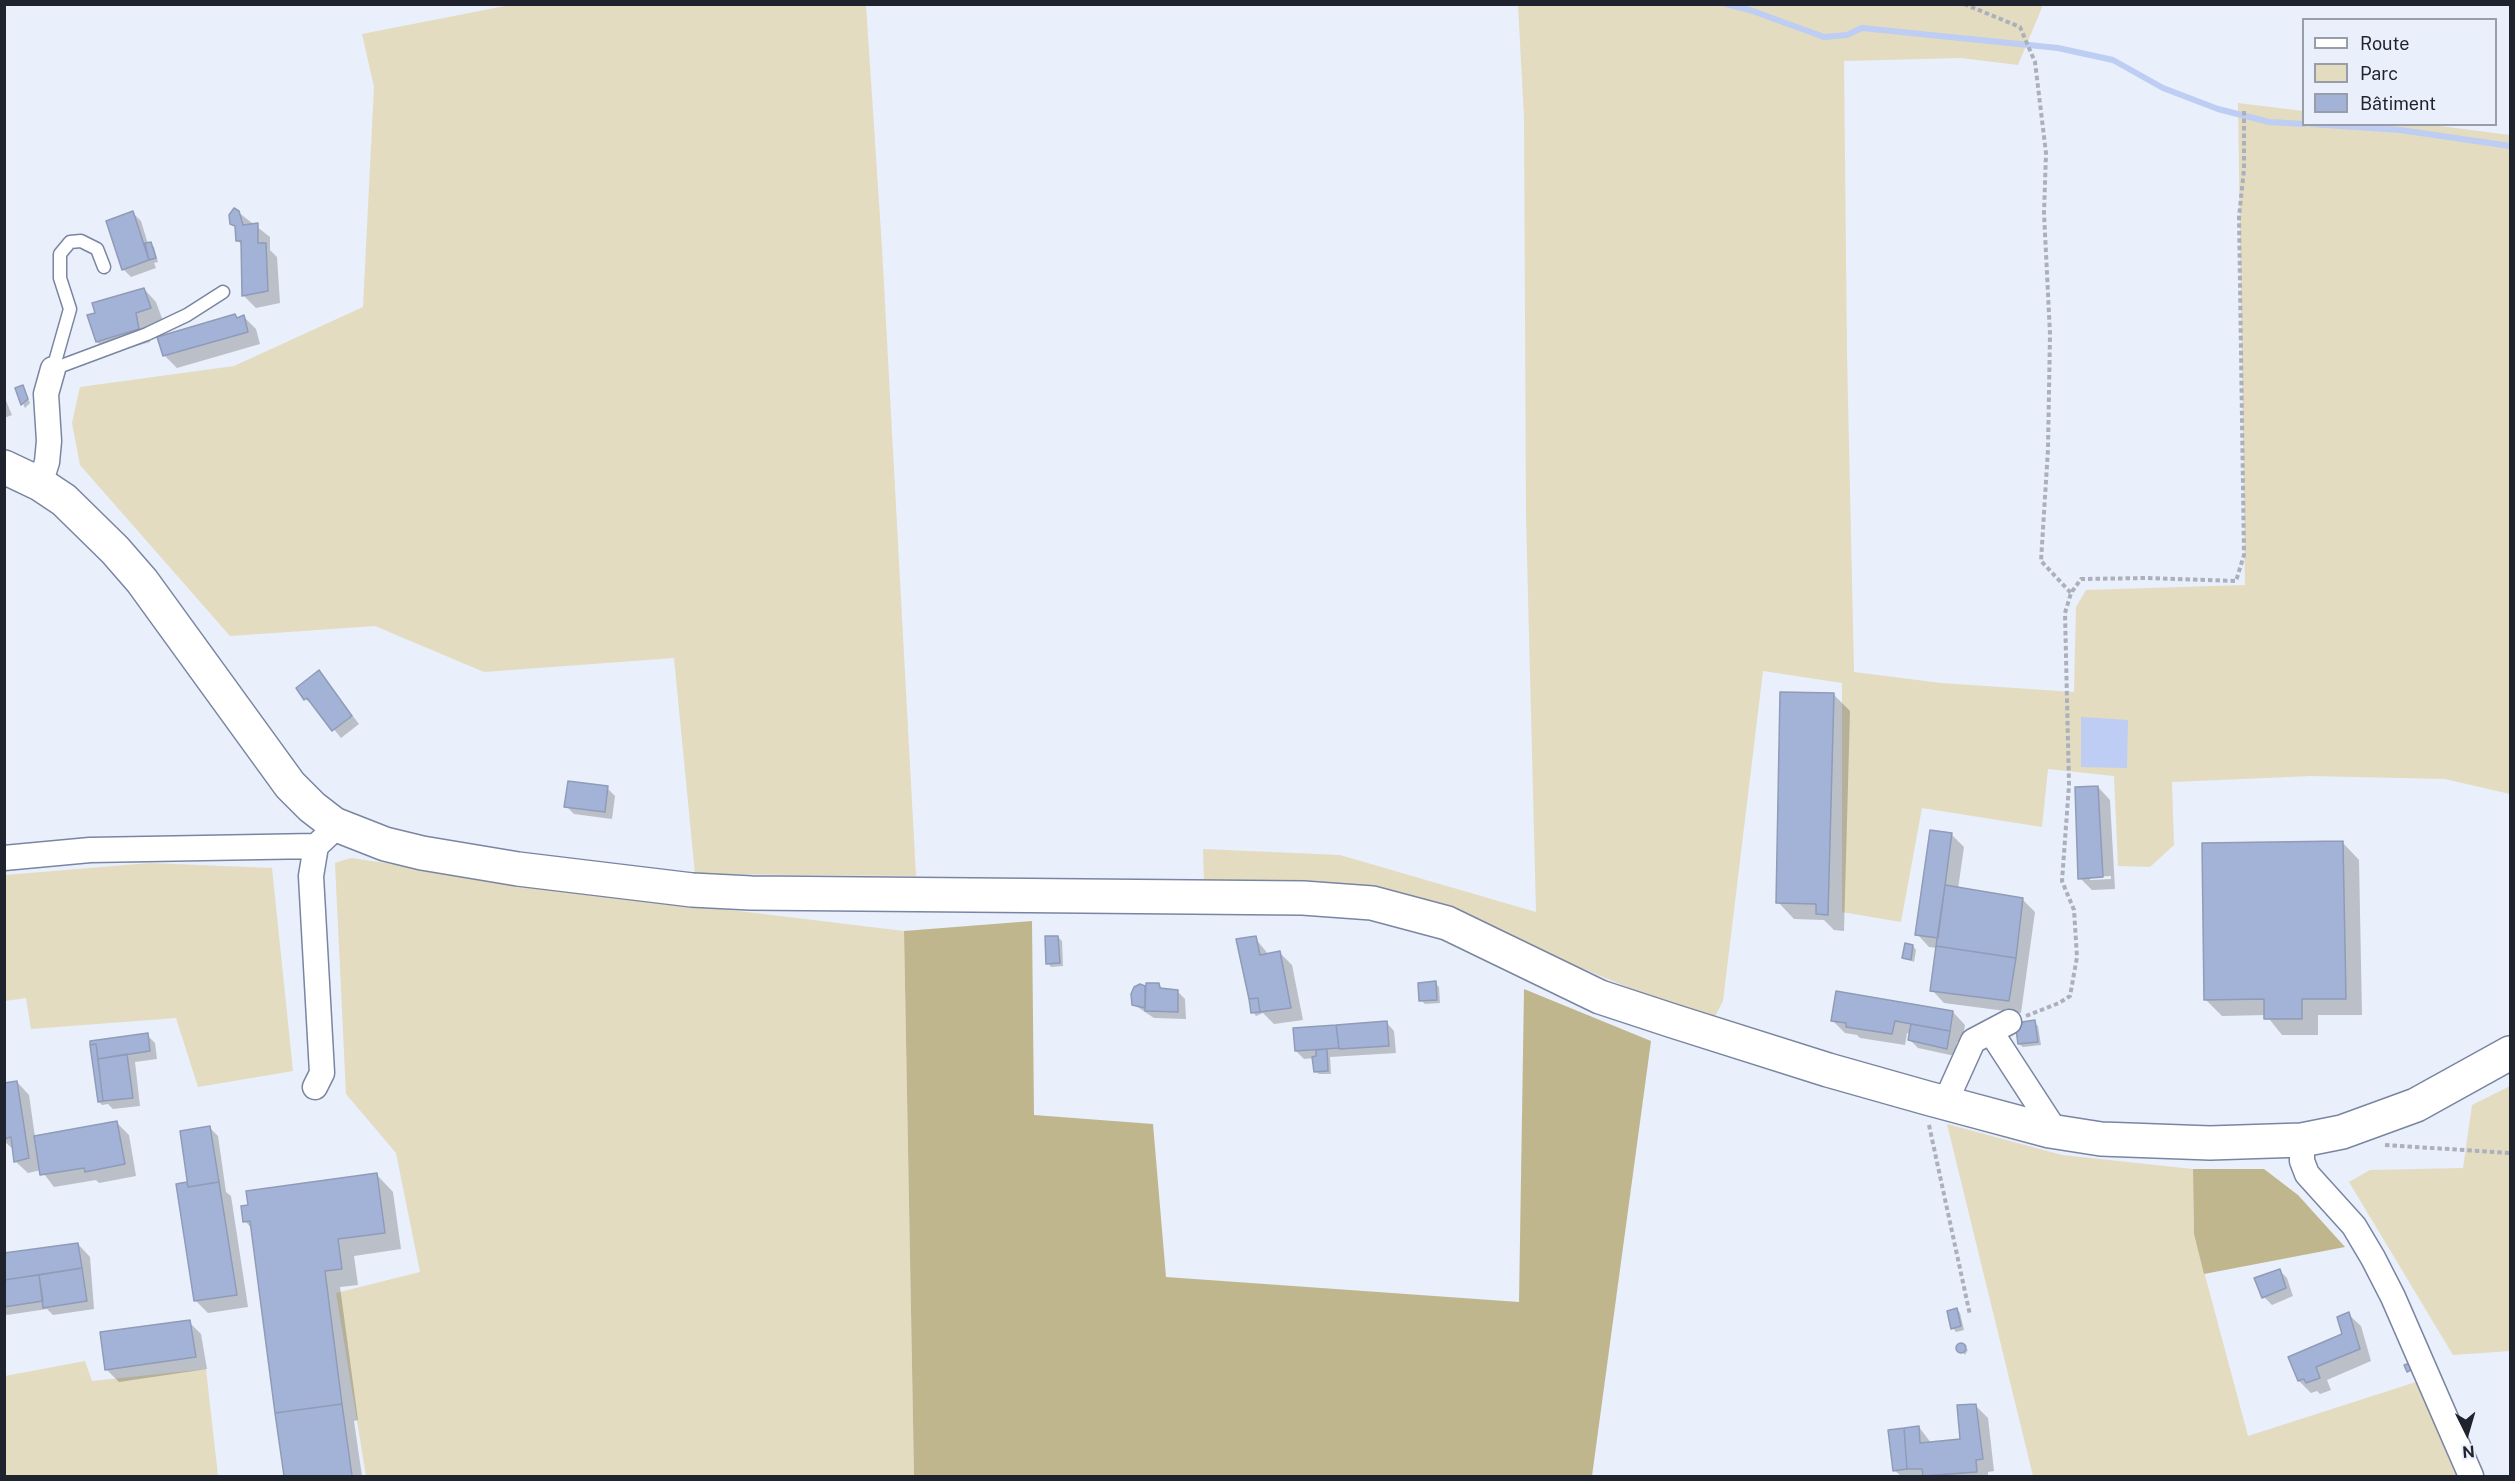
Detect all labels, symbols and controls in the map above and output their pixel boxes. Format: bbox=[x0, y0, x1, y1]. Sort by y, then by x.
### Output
legend bbox=[2302, 18, 2497, 126]
text: Route bbox=[2360, 33, 2409, 54]
text: Parc bbox=[2360, 63, 2398, 84]
text: Bâtiment bbox=[2360, 93, 2436, 114]
north arrow bbox=[2437, 1403, 2497, 1463]
text: N bbox=[2462, 1441, 2476, 1461]

